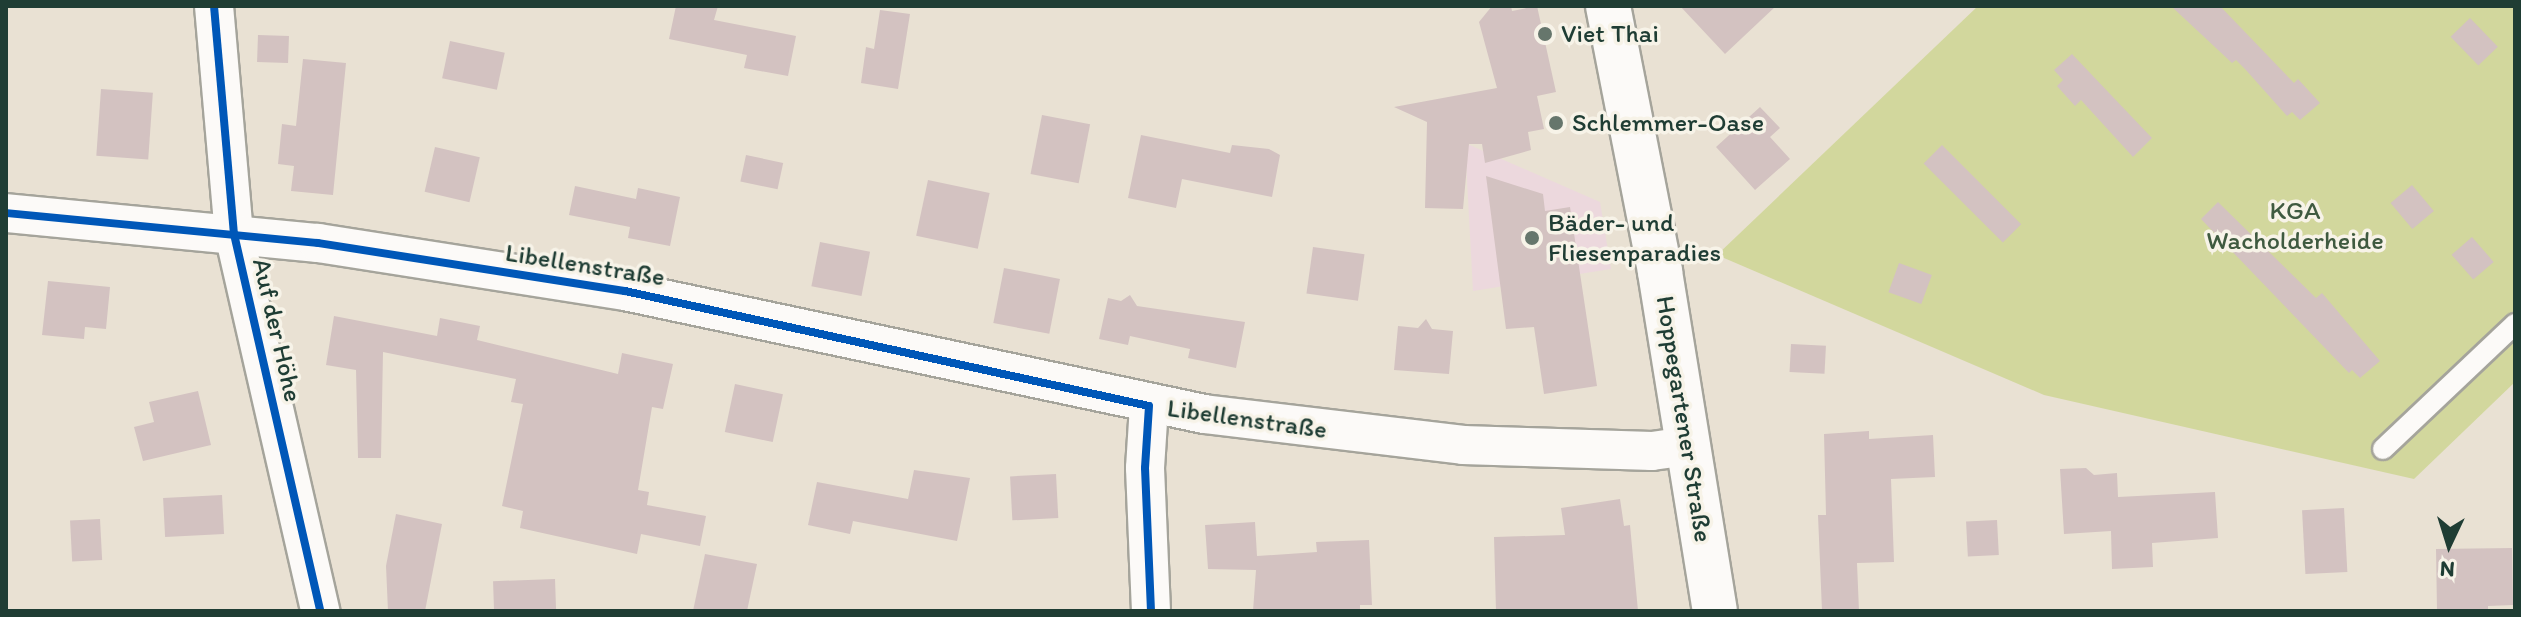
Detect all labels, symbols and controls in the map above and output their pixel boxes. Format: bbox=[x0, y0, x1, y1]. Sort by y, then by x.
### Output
place label: Viet Thai bbox=[1561, 18, 1660, 50]
marker: Viet Thai bbox=[1536, 25, 1554, 43]
place label: Schlemmer-Oase bbox=[1572, 107, 1764, 139]
marker: Schlemmer-Oase bbox=[1547, 114, 1565, 132]
park label: KGA Wacholderheide bbox=[2206, 195, 2384, 256]
place label: Bäder- und Fliesenparadies bbox=[1548, 207, 1721, 268]
marker: Bäder- und Fliesenparadies bbox=[1523, 229, 1541, 247]
street label: Libellenstraße bbox=[503, 237, 667, 293]
street label: Auf der Höhe bbox=[245, 255, 309, 405]
street label: Hoppegartener Straße bbox=[1649, 294, 1719, 544]
street label: Libellenstraße bbox=[1165, 392, 1329, 446]
north arrow bbox=[2409, 505, 2489, 585]
text: N bbox=[2439, 555, 2456, 583]

